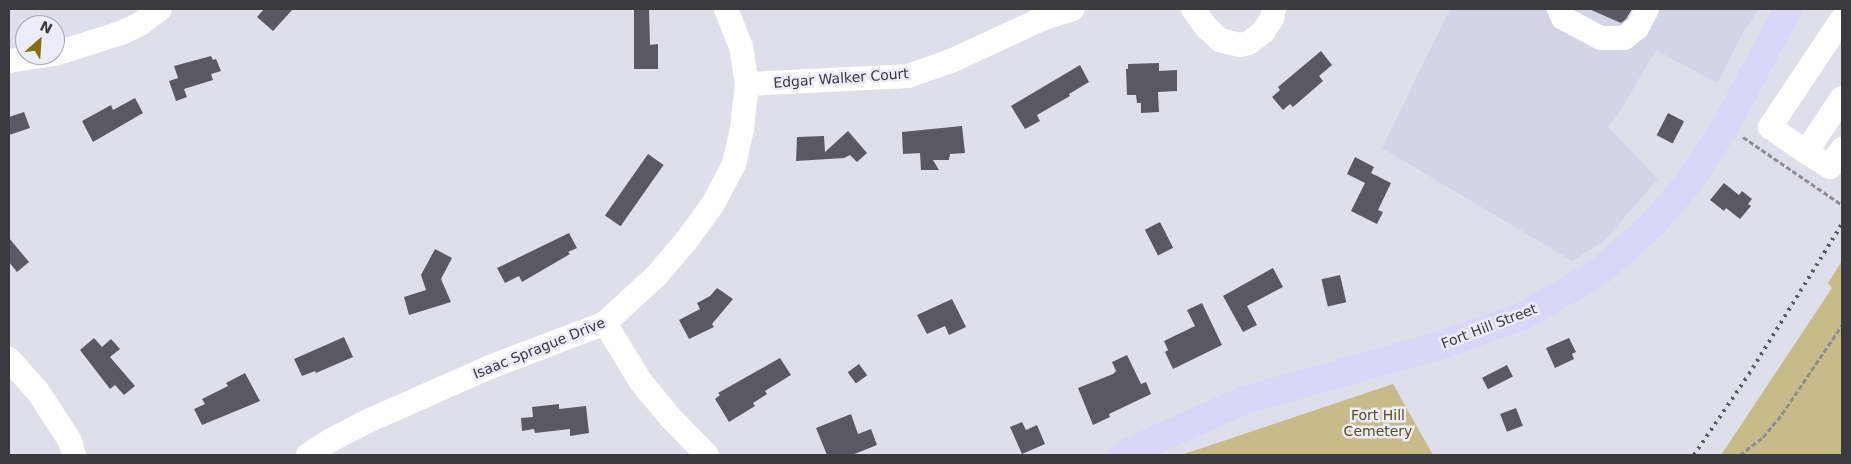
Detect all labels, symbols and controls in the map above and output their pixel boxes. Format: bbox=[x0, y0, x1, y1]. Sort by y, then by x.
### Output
north arrow bbox=[15, 15, 65, 65]
text: N bbox=[37, 18, 55, 37]
street label: Edgar Walker Court bbox=[773, 65, 909, 91]
street label: Fort Hill Street bbox=[1439, 300, 1539, 352]
street label: Isaac Sprague Drive bbox=[470, 314, 608, 382]
park label: Fort Hill Cemetery bbox=[1344, 407, 1412, 440]

